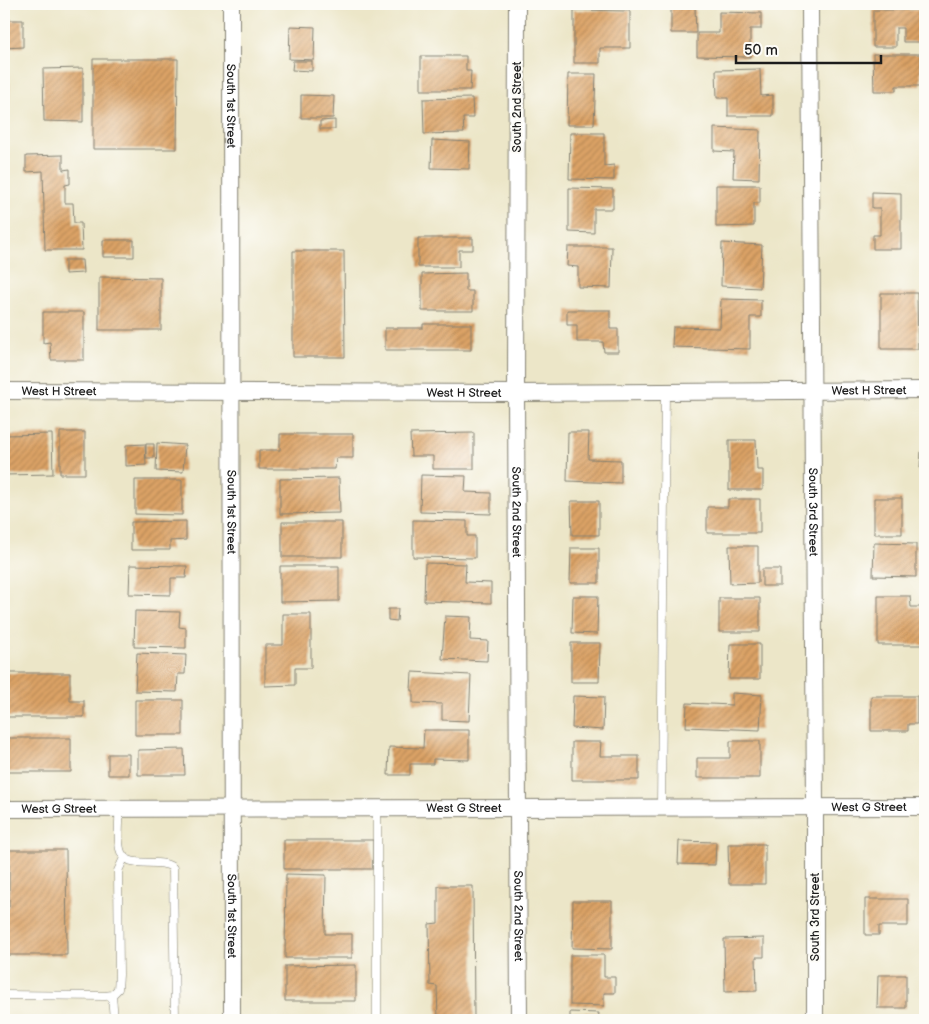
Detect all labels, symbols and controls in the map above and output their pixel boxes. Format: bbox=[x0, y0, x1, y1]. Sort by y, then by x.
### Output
scale bar bbox=[736, 32, 882, 64]
text: 50 m bbox=[744, 41, 778, 60]
street label: South 2nd Street bbox=[510, 61, 525, 152]
street label: South 1st Street bbox=[223, 64, 238, 149]
street label: West H Street bbox=[831, 383, 907, 399]
street label: West H Street bbox=[21, 384, 97, 399]
street label: West H Street bbox=[426, 386, 502, 401]
street label: South 2nd Street bbox=[508, 466, 524, 558]
street label: South 3rd Street bbox=[805, 468, 820, 557]
street label: South 1st Street bbox=[223, 470, 239, 555]
street label: West G Street bbox=[831, 800, 907, 815]
street label: West G Street bbox=[426, 801, 502, 816]
street label: West G Street bbox=[21, 802, 97, 817]
street label: South 2nd Street bbox=[510, 870, 526, 962]
street label: South 3rd Street bbox=[808, 872, 823, 961]
street label: South 1st Street bbox=[224, 874, 239, 959]

